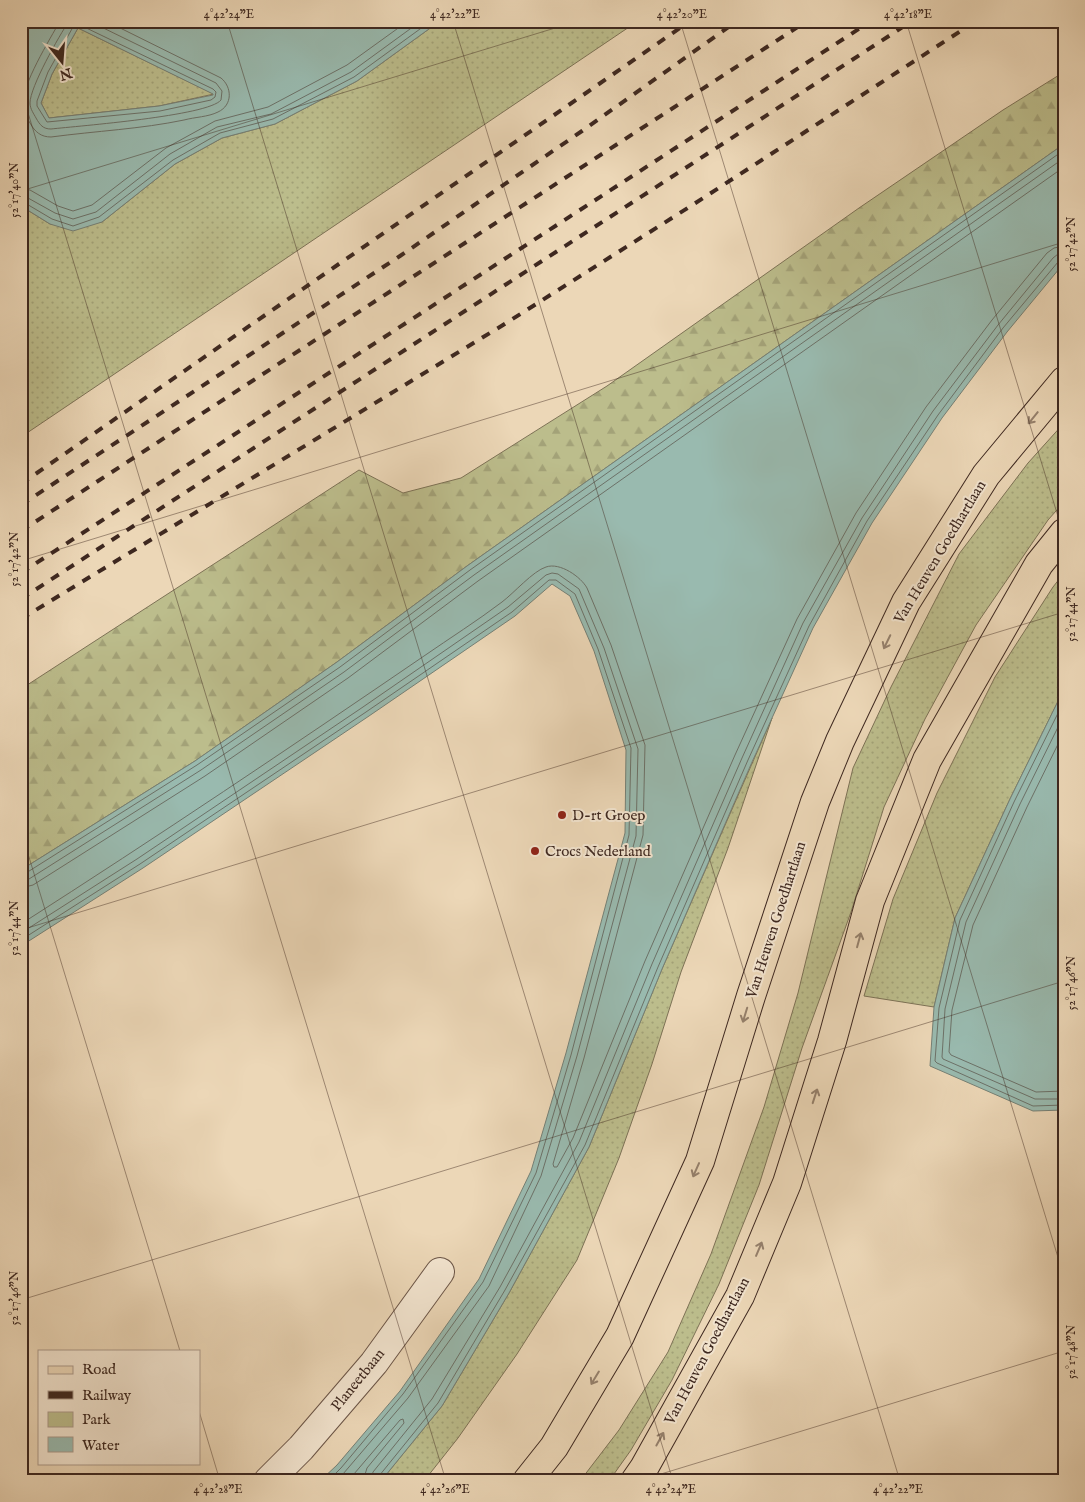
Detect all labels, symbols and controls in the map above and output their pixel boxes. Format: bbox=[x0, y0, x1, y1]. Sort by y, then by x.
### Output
text: 4°42'24"E bbox=[204, 7, 254, 22]
text: 4°42'22"E bbox=[430, 7, 480, 22]
text: 4°42'20"E bbox=[657, 7, 707, 22]
text: 4°42'18"E bbox=[884, 7, 932, 22]
north arrow bbox=[38, 38, 88, 88]
text: N bbox=[57, 63, 75, 84]
text: 52°17'40"N bbox=[7, 162, 22, 218]
text: 52°17'42"N bbox=[1064, 216, 1079, 272]
one-way arrow bbox=[1027, 412, 1038, 425]
street label: Van Heuven Goedhartlaan bbox=[889, 477, 990, 628]
text: 52°17'42"N bbox=[7, 531, 22, 587]
text: 52°17'44"N bbox=[1064, 586, 1079, 642]
one-way arrow bbox=[882, 634, 891, 649]
place label: D-rt Groep bbox=[572, 806, 645, 825]
marker: D-rt Groep bbox=[556, 809, 568, 821]
street label: Van Heuven Goedhartlaan bbox=[741, 839, 810, 1002]
place label: Crocs Nederland bbox=[545, 842, 652, 861]
marker: Crocs Nederland bbox=[529, 845, 541, 857]
text: 52°17'44"N bbox=[7, 900, 22, 956]
one-way arrow bbox=[855, 932, 865, 948]
text: 52°17'46"N bbox=[1064, 955, 1079, 1010]
one-way arrow bbox=[740, 1006, 749, 1022]
one-way arrow bbox=[810, 1088, 820, 1104]
one-way arrow bbox=[690, 1162, 700, 1177]
one-way arrow bbox=[755, 1242, 765, 1257]
text: 52°17'46"N bbox=[7, 1270, 22, 1325]
street label: Van Heuven Goedhartlaan bbox=[660, 1274, 754, 1429]
text: 52°17'48"N bbox=[1064, 1324, 1079, 1379]
street label: Planeetbaan bbox=[327, 1345, 389, 1415]
legend bbox=[38, 1350, 200, 1464]
text: Road bbox=[82, 1360, 117, 1379]
one-way arrow bbox=[590, 1370, 600, 1384]
text: Railway bbox=[82, 1386, 132, 1405]
text: Park bbox=[82, 1410, 112, 1429]
one-way arrow bbox=[656, 1432, 665, 1447]
text: Water bbox=[82, 1436, 120, 1455]
text: 4°42'28"E bbox=[193, 1482, 243, 1497]
text: 4°42'26"E bbox=[420, 1482, 470, 1497]
text: 4°42'24"E bbox=[646, 1482, 696, 1497]
text: 4°42'22"E bbox=[873, 1482, 923, 1497]

